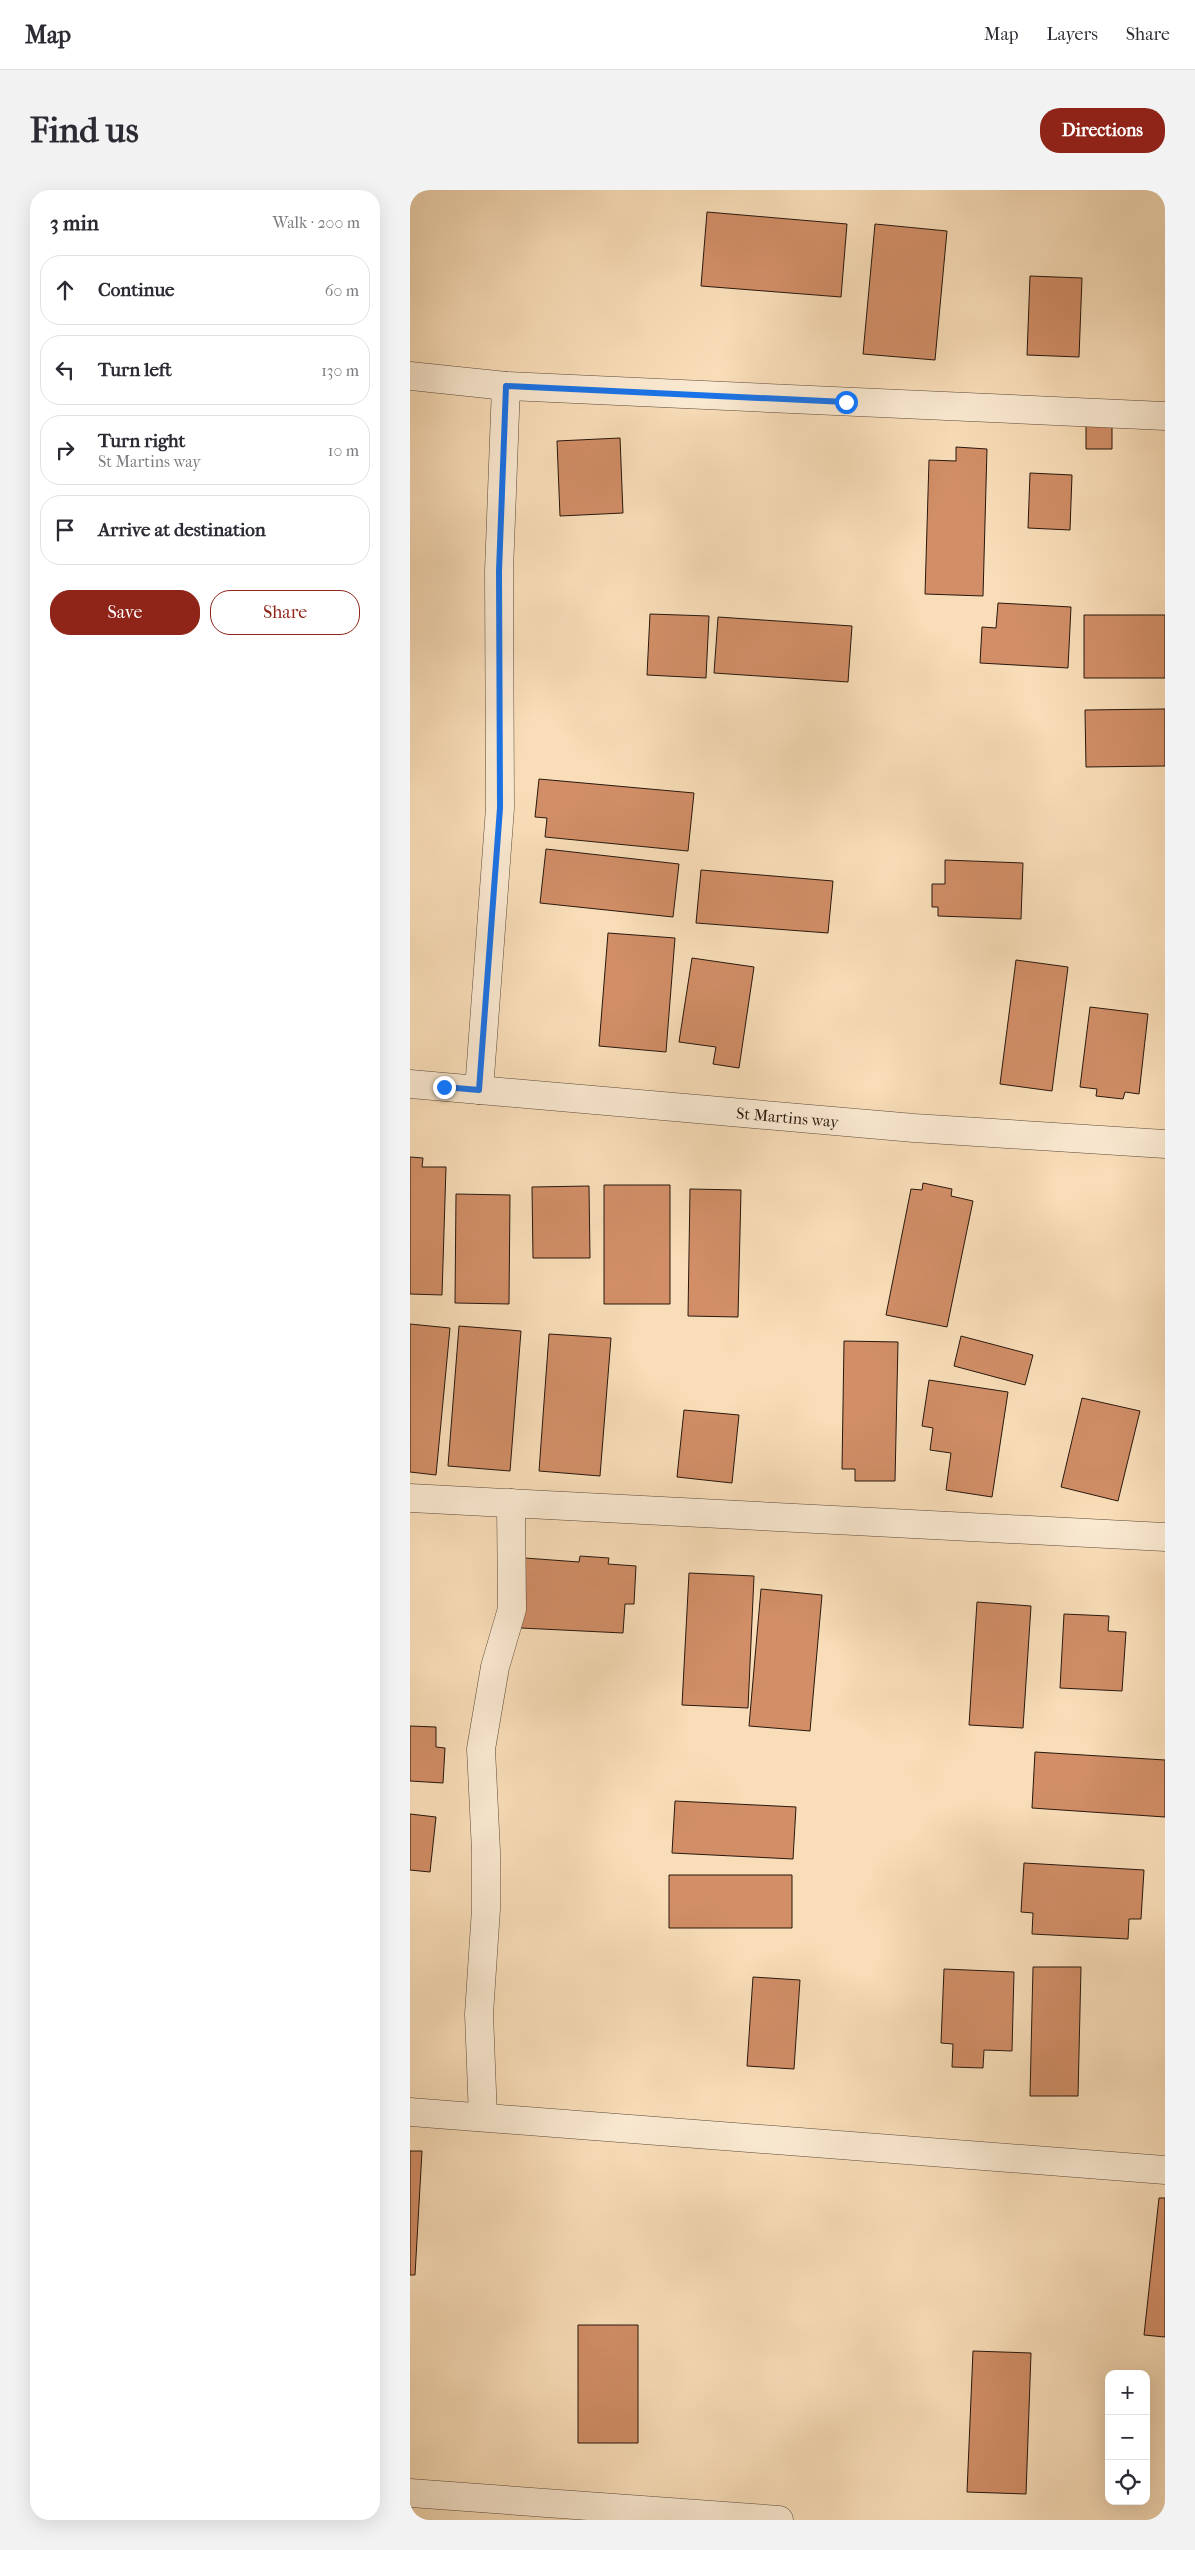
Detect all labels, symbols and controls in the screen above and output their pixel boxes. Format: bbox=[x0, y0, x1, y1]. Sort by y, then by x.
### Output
text: Map bbox=[25, 21, 71, 49]
text: Map bbox=[984, 24, 1018, 45]
text: Layers bbox=[1046, 24, 1098, 45]
text: Share bbox=[1126, 24, 1170, 45]
button: Directions bbox=[1040, 108, 1165, 153]
text: Find us bbox=[30, 110, 139, 151]
text: 3 min bbox=[50, 211, 99, 235]
text: Walk · 200 m bbox=[273, 213, 360, 232]
icon: ahead bbox=[51, 276, 79, 304]
text: Continue bbox=[98, 279, 174, 301]
text: 60 m bbox=[325, 281, 359, 300]
icon: left bbox=[51, 356, 79, 384]
text: Turn left bbox=[98, 359, 172, 381]
text: 130 m bbox=[321, 361, 359, 380]
route start bbox=[835, 391, 858, 414]
text: Turn right bbox=[98, 430, 185, 452]
icon: right bbox=[51, 436, 79, 464]
text: 10 m bbox=[328, 441, 359, 460]
text: St Martins way bbox=[98, 452, 201, 471]
icon: arrive bbox=[51, 516, 79, 544]
text: Arrive at destination bbox=[98, 519, 266, 541]
button: Save bbox=[50, 590, 200, 635]
button: Share bbox=[210, 590, 360, 635]
route end bbox=[433, 1076, 456, 1099]
street label: St Martins way bbox=[735, 1104, 840, 1131]
map controls bbox=[1105, 2370, 1150, 2505]
button: + bbox=[1105, 2370, 1150, 2415]
button: − bbox=[1105, 2415, 1150, 2460]
button: locate bbox=[1105, 2460, 1150, 2505]

